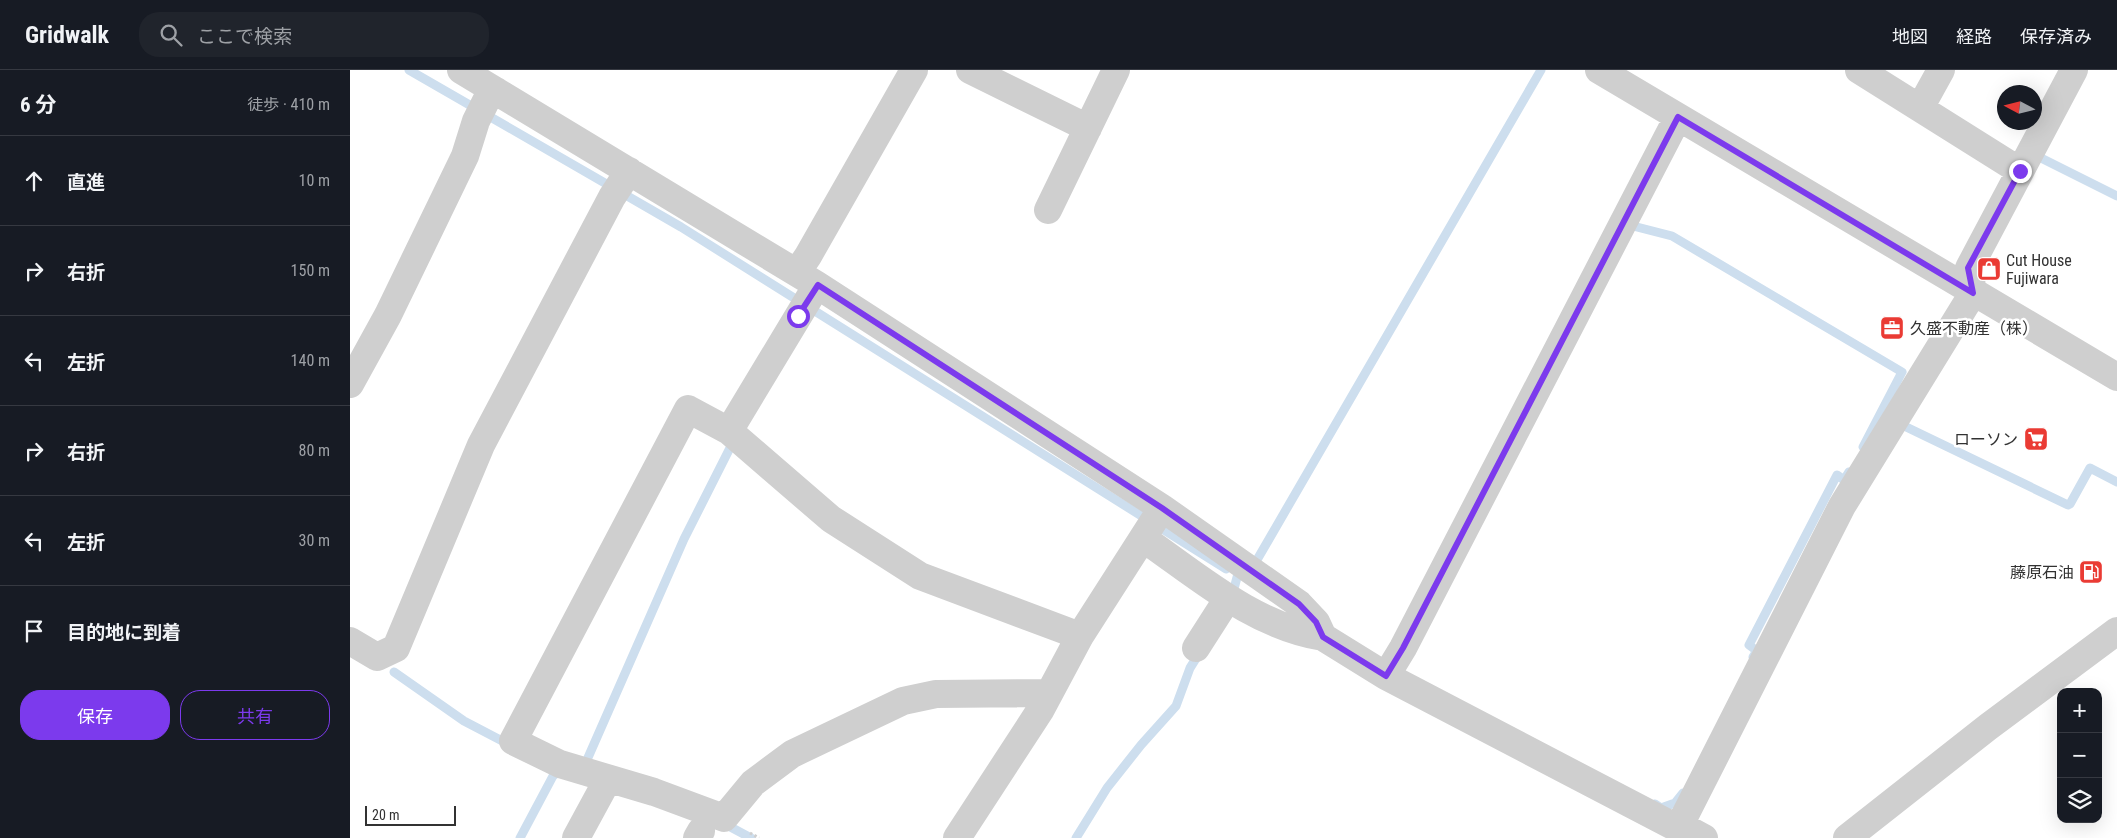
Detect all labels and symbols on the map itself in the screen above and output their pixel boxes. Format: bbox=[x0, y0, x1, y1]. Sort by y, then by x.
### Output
north arrow bbox=[1997, 85, 2042, 130]
route end bbox=[2009, 160, 2032, 183]
place label: Cut House Fujiwara bbox=[2006, 251, 2072, 288]
shop icon: Cut House Fujiwara bbox=[1976, 256, 2002, 282]
route start bbox=[787, 305, 810, 328]
office icon: 久盛不動産（株） bbox=[1879, 315, 1905, 341]
place label: 久盛不動産（株） bbox=[1910, 319, 2038, 338]
supermarket icon: ローソン bbox=[2023, 426, 2049, 452]
place label: ローソン bbox=[1954, 430, 2018, 449]
fuel station icon: 藤原石油 bbox=[2078, 559, 2104, 585]
place label: 藤原石油 bbox=[2010, 563, 2074, 582]
scale bar bbox=[365, 803, 456, 826]

